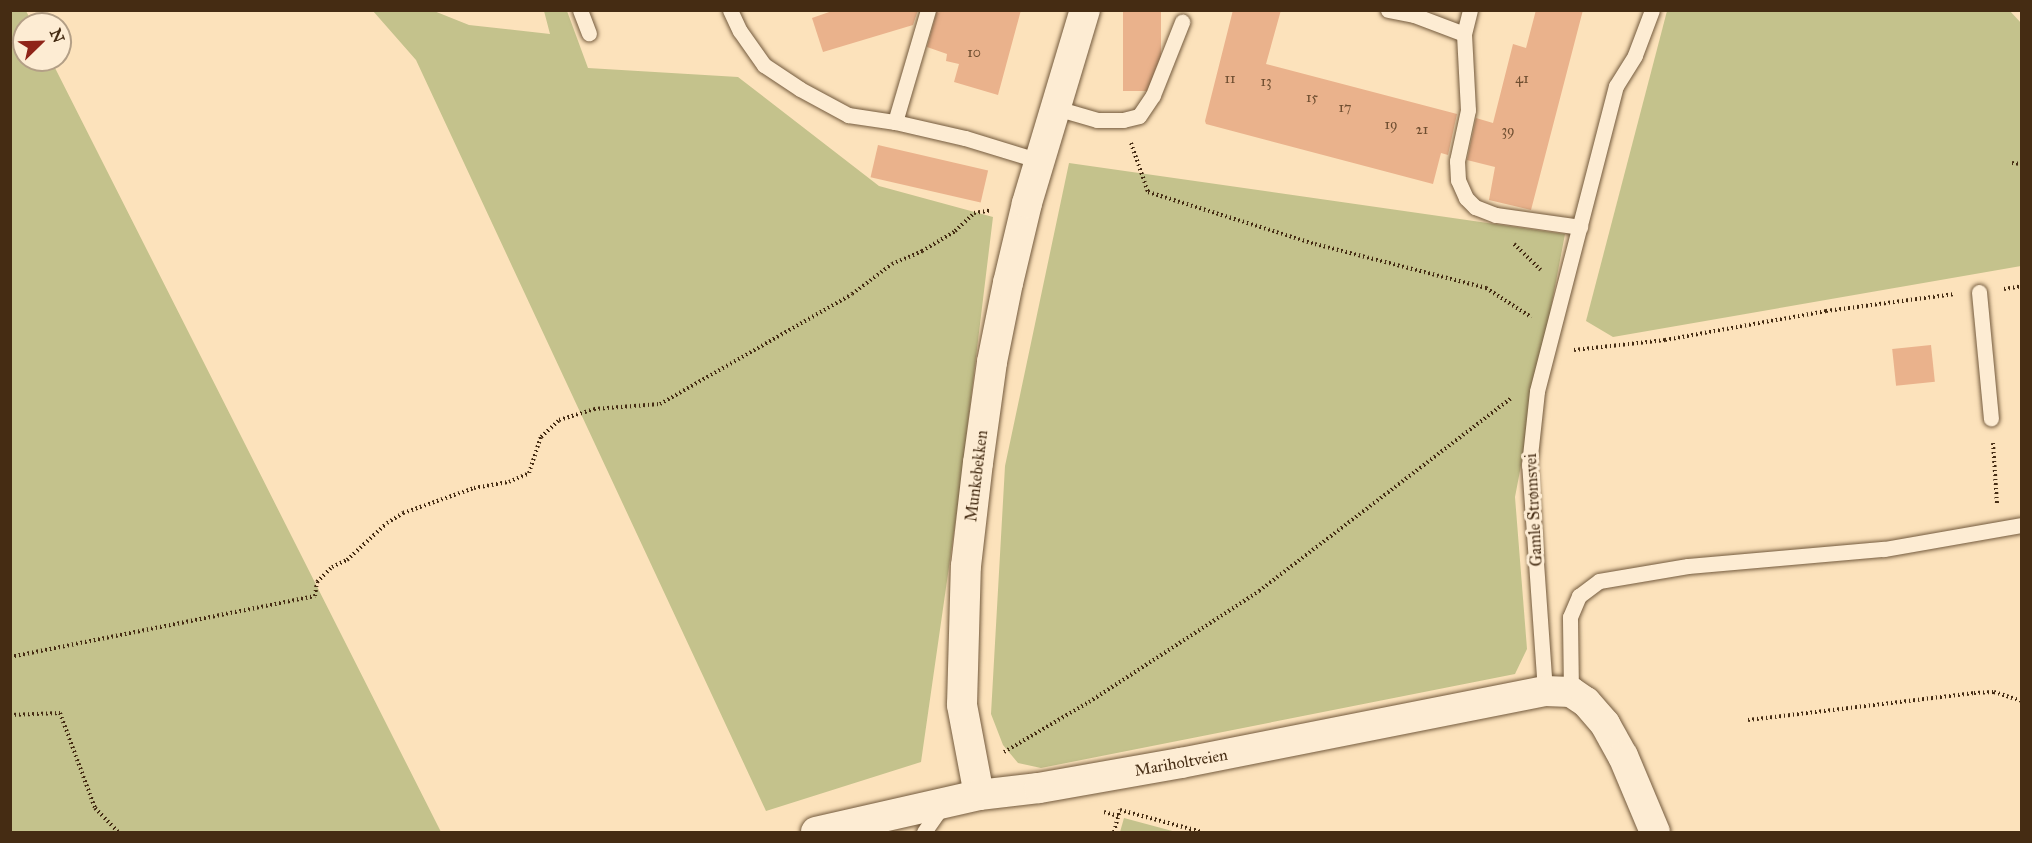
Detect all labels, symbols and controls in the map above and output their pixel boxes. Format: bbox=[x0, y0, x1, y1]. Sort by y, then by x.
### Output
north arrow bbox=[12, 12, 72, 72]
text: N bbox=[46, 26, 69, 46]
house number: 10 bbox=[967, 45, 981, 61]
house number: 11 bbox=[1224, 71, 1236, 87]
house number: 41 bbox=[1515, 71, 1529, 87]
house number: 13 bbox=[1260, 74, 1272, 90]
house number: 15 bbox=[1306, 90, 1318, 106]
house number: 17 bbox=[1338, 100, 1352, 116]
house number: 19 bbox=[1385, 117, 1397, 133]
house number: 21 bbox=[1416, 122, 1428, 138]
house number: 39 bbox=[1501, 123, 1515, 139]
street label: Munkebekken bbox=[962, 429, 992, 523]
street label: Gamle Strømsvei bbox=[1521, 453, 1547, 567]
street label: Mariholtveien bbox=[1133, 745, 1229, 781]

